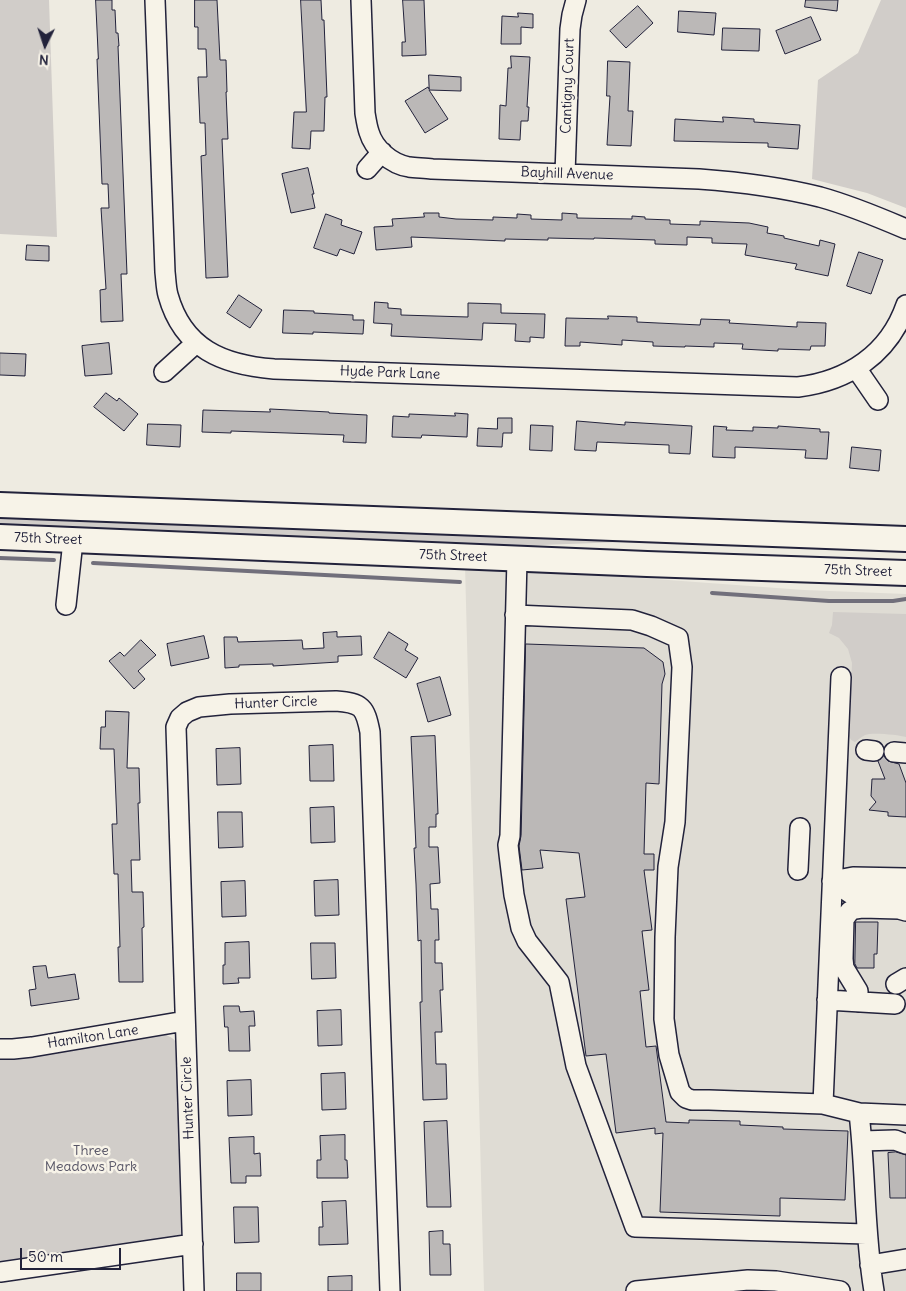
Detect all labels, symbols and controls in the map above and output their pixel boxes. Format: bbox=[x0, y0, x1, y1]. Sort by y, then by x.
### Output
north arrow bbox=[20, 20, 70, 70]
street label: Cantigny Court bbox=[558, 38, 578, 134]
text: N bbox=[38, 51, 49, 69]
street label: Bayhill Avenue bbox=[520, 164, 614, 184]
street label: Hyde Park Lane bbox=[340, 363, 440, 383]
street label: 75th Street bbox=[14, 529, 82, 549]
street label: 75th Street bbox=[419, 546, 487, 566]
street label: 75th Street bbox=[824, 561, 892, 581]
street label: Hunter Circle bbox=[234, 693, 318, 713]
street label: Hamilton Lane bbox=[46, 1022, 140, 1052]
street label: Hunter Circle bbox=[178, 1056, 198, 1140]
park label: Three Meadows Park bbox=[45, 1143, 137, 1176]
scale bar bbox=[22, 1238, 124, 1270]
text: 50 m bbox=[28, 1247, 63, 1266]

